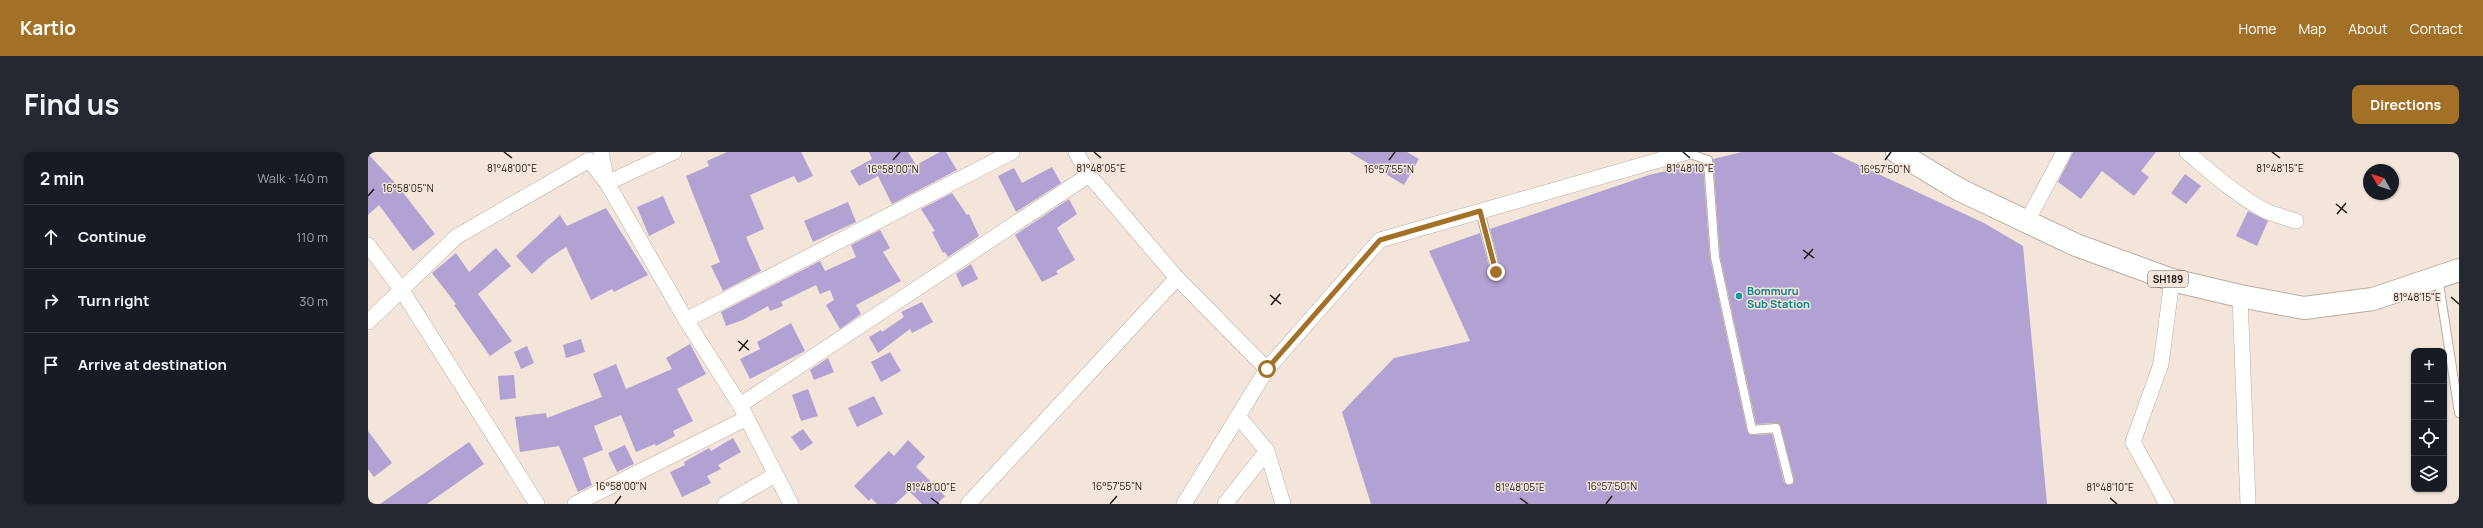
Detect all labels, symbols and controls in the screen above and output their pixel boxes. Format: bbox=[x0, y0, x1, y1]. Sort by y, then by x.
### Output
text: Kartio bbox=[20, 15, 76, 41]
text: Home bbox=[2239, 19, 2276, 38]
text: Map bbox=[2298, 19, 2326, 38]
text: About bbox=[2348, 19, 2388, 38]
text: Contact bbox=[2410, 19, 2463, 38]
text: Find us bbox=[24, 85, 119, 123]
button: Directions bbox=[2352, 85, 2459, 124]
text: 81°48'00"E bbox=[487, 161, 537, 175]
text: 81°48'05"E bbox=[1076, 161, 1126, 175]
text: 81°48'10"E bbox=[1666, 161, 1714, 175]
text: 81°48'15"E bbox=[2256, 161, 2304, 175]
text: 16°58'00"N bbox=[867, 162, 919, 176]
text: 16°57'55"N bbox=[1364, 162, 1414, 176]
text: 16°57'50"N bbox=[1860, 162, 1910, 176]
north arrow bbox=[2363, 164, 2399, 200]
text: 2 min bbox=[40, 167, 84, 190]
text: Walk · 140 m bbox=[257, 169, 328, 187]
text: 16°58'05"N bbox=[383, 181, 434, 195]
icon: ahead bbox=[40, 226, 62, 248]
text: Continue bbox=[78, 226, 146, 247]
text: 110 m bbox=[296, 228, 328, 246]
route end bbox=[1487, 263, 1505, 281]
road number: SH189 bbox=[2148, 271, 2188, 287]
place label: Bommuru Sub Station bbox=[1747, 283, 1810, 311]
icon: right bbox=[40, 290, 62, 312]
text: Turn right bbox=[78, 290, 149, 311]
text: 81°48'15"E bbox=[2393, 290, 2441, 304]
marker: Bommuru Sub Station bbox=[1734, 291, 1744, 301]
text: 30 m bbox=[299, 292, 328, 310]
map controls bbox=[2411, 348, 2447, 492]
button: + bbox=[2411, 348, 2447, 384]
icon: arrive bbox=[40, 354, 62, 376]
text: Arrive at destination bbox=[78, 354, 227, 375]
route start bbox=[1258, 360, 1276, 378]
button: − bbox=[2411, 384, 2447, 420]
button: locate bbox=[2411, 420, 2447, 456]
button: layers bbox=[2411, 456, 2447, 492]
text: 16°58'00"N bbox=[595, 479, 647, 493]
text: 16°57'55"N bbox=[1092, 479, 1142, 493]
text: 16°57'50"N bbox=[1587, 479, 1637, 493]
text: 81°48'00"E bbox=[906, 480, 956, 494]
text: 81°48'05"E bbox=[1495, 480, 1545, 494]
text: 81°48'10"E bbox=[2086, 480, 2134, 494]

